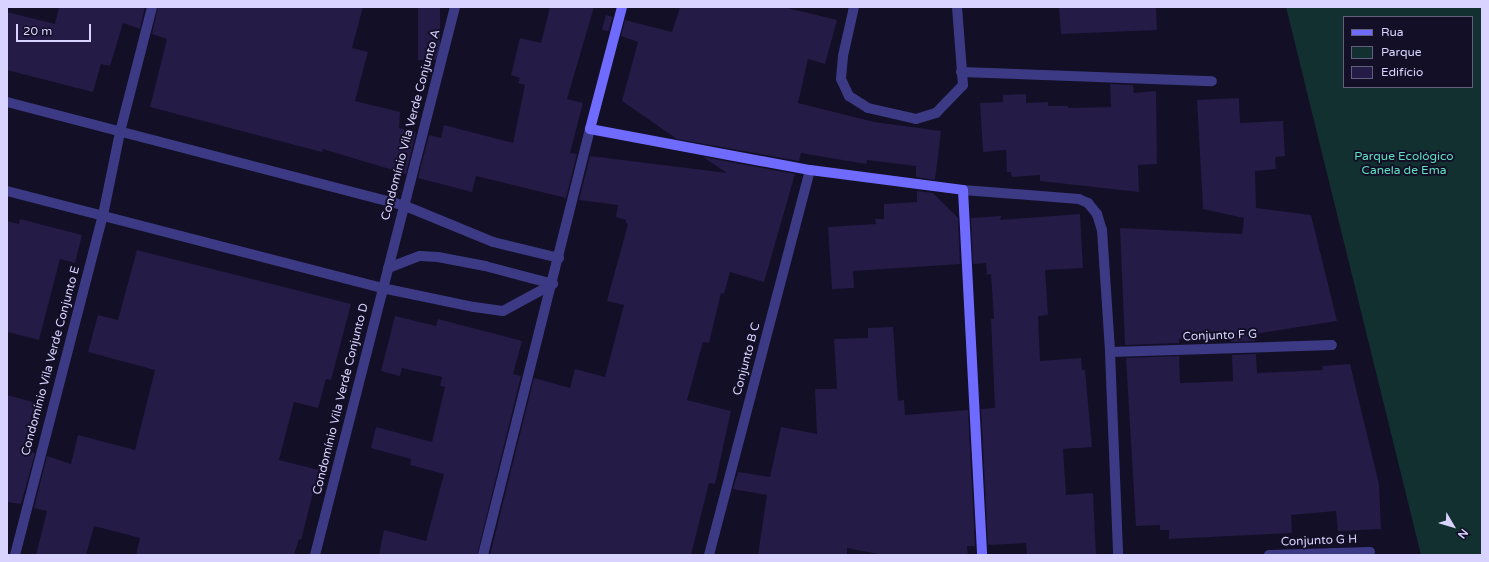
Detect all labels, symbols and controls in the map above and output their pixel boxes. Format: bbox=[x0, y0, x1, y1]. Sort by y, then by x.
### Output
scale bar bbox=[18, 16, 93, 42]
legend bbox=[1343, 16, 1473, 88]
text: 20 m bbox=[23, 24, 52, 38]
text: Rua bbox=[1381, 25, 1404, 39]
street label: Condomínio Vila Verde Conjunto A bbox=[379, 28, 443, 222]
text: Parque bbox=[1381, 45, 1422, 59]
text: Edifício bbox=[1381, 65, 1423, 79]
park label: Parque Ecológico Canela de Ema bbox=[1354, 150, 1454, 178]
street label: Condomínio Vila Verde Conjunto E bbox=[19, 265, 83, 457]
street label: Condomínio Vila Verde Conjunto D bbox=[310, 302, 372, 496]
street label: Conjunto B C bbox=[730, 321, 764, 397]
street label: Conjunto F G bbox=[1182, 328, 1258, 344]
north arrow bbox=[1433, 506, 1473, 546]
text: N bbox=[1455, 526, 1471, 541]
street label: Conjunto G H bbox=[1281, 532, 1357, 550]

